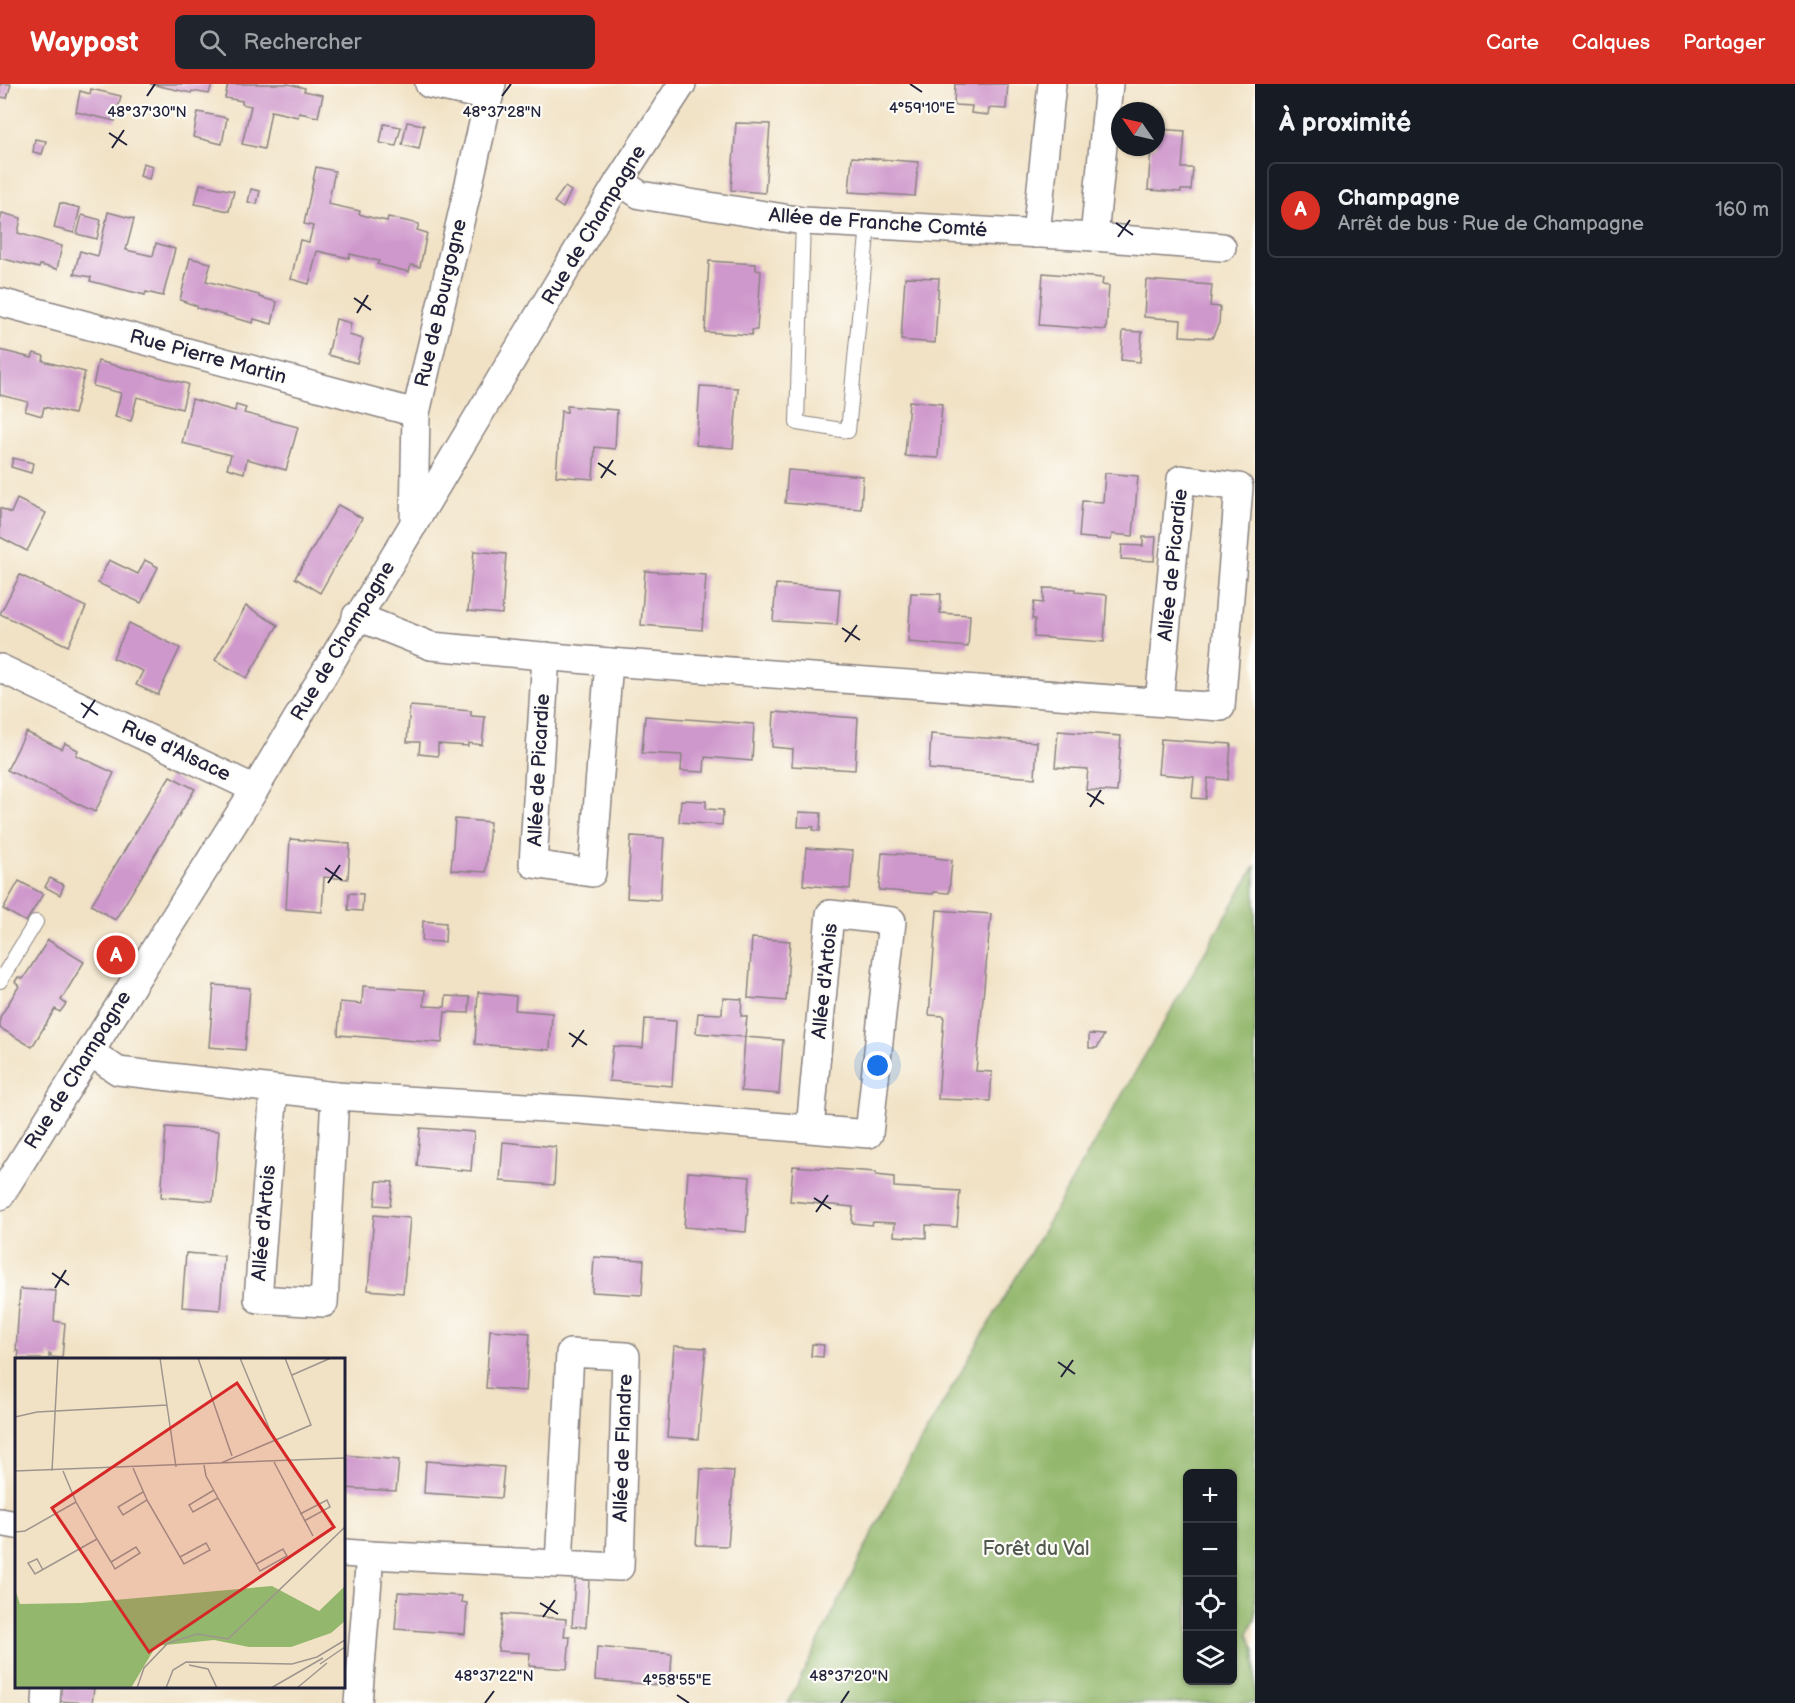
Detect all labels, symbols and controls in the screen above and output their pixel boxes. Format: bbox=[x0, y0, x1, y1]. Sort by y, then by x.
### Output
search box bbox=[175, 15, 595, 69]
text: Waypost bbox=[30, 26, 139, 59]
icon: search bbox=[196, 26, 229, 59]
text: Rechercher bbox=[244, 29, 361, 56]
text: Carte bbox=[1486, 30, 1539, 55]
text: Calques bbox=[1572, 30, 1650, 55]
text: Partager bbox=[1683, 30, 1765, 55]
text: 4°59'10"E bbox=[889, 99, 955, 118]
north arrow bbox=[1111, 102, 1165, 156]
text: 48°37'30"N bbox=[107, 103, 187, 122]
text: 48°37'28"N bbox=[462, 103, 542, 122]
text: À proximité bbox=[1279, 108, 1411, 139]
street label: Rue de Champagne bbox=[537, 141, 651, 309]
text: Champagne bbox=[1338, 185, 1460, 212]
text: A bbox=[1294, 198, 1307, 222]
text: 160 m bbox=[1715, 198, 1769, 222]
street label: Allée de Franche Comté bbox=[768, 203, 988, 243]
text: Arrêt de bus · Rue de Champagne bbox=[1338, 212, 1644, 236]
street label: Rue de Bourgogne bbox=[410, 216, 472, 389]
street label: Rue Pierre Martin bbox=[127, 325, 289, 389]
street label: Allée de Picardie bbox=[1153, 487, 1193, 642]
street label: Rue de Champagne bbox=[286, 557, 400, 725]
street label: Allée de Picardie bbox=[523, 693, 555, 847]
street label: Rue d'Alsace bbox=[118, 715, 235, 787]
street label: Allée d'Artois bbox=[807, 922, 843, 1040]
pin: A bbox=[96, 932, 136, 978]
street label: Rue de Champagne bbox=[20, 986, 136, 1154]
your location bbox=[863, 1051, 892, 1080]
street label: Allée d'Artois bbox=[247, 1164, 281, 1282]
inset map bbox=[15, 1358, 345, 1688]
street label: Allée de Flandre bbox=[608, 1373, 638, 1522]
map controls bbox=[1183, 1469, 1237, 1685]
button: + bbox=[1183, 1469, 1237, 1523]
button: − bbox=[1183, 1523, 1237, 1577]
park label: Forêt du Val bbox=[982, 1537, 1090, 1561]
button: locate bbox=[1183, 1577, 1237, 1631]
button: layers bbox=[1183, 1631, 1237, 1685]
text: 48°37'22"N bbox=[454, 1667, 534, 1686]
text: 48°37'20"N bbox=[809, 1667, 889, 1686]
text: 4°58'55"E bbox=[643, 1671, 712, 1690]

